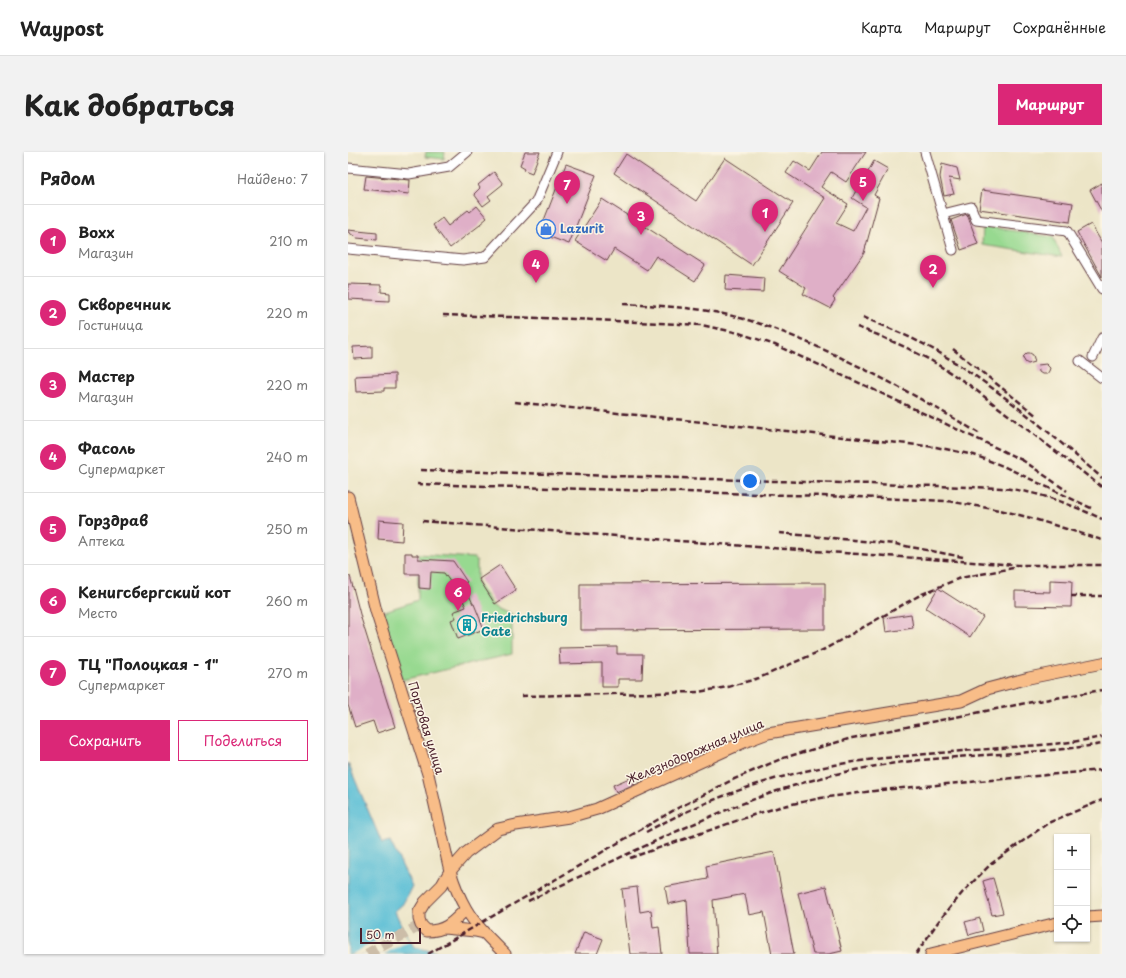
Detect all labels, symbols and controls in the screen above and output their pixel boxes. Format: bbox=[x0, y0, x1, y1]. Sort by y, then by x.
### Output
text: Waypost bbox=[20, 14, 104, 42]
text: Карта bbox=[861, 17, 902, 38]
text: Маршрут bbox=[924, 17, 990, 38]
text: Сохранённые bbox=[1012, 17, 1106, 38]
text: Как добраться bbox=[24, 83, 235, 126]
button: Маршрут bbox=[998, 84, 1102, 125]
text: Рядом bbox=[40, 165, 95, 191]
pin: 5 bbox=[850, 168, 876, 201]
text: Найдено: 7 bbox=[237, 169, 308, 188]
pin: 7 bbox=[554, 171, 580, 204]
pin: 1 bbox=[752, 199, 778, 232]
pin: 3 bbox=[628, 202, 654, 235]
shop icon: Lazurit bbox=[535, 218, 557, 240]
place label: Lazurit bbox=[560, 219, 604, 237]
text: Boxx bbox=[78, 220, 114, 243]
text: 1 bbox=[50, 231, 56, 250]
text: 210 m bbox=[269, 231, 308, 250]
text: Магазин bbox=[78, 243, 134, 262]
pin: 4 bbox=[523, 250, 549, 283]
pin: 2 bbox=[920, 255, 946, 288]
text: Скворечник bbox=[78, 292, 171, 315]
text: 2 bbox=[48, 303, 58, 322]
text: 220 m bbox=[266, 303, 308, 322]
text: Гостиница bbox=[78, 315, 143, 334]
text: Мастер bbox=[78, 364, 135, 387]
text: 3 bbox=[49, 375, 57, 394]
text: 220 m bbox=[266, 375, 308, 394]
text: Магазин bbox=[78, 387, 134, 406]
text: Фасоль bbox=[78, 436, 135, 459]
text: 4 bbox=[49, 447, 57, 466]
text: 240 m bbox=[266, 447, 308, 466]
text: Супермаркет bbox=[78, 459, 165, 478]
your location bbox=[740, 471, 760, 491]
text: Горздрав bbox=[78, 508, 148, 531]
text: 5 bbox=[49, 519, 57, 538]
text: 250 m bbox=[266, 519, 308, 538]
text: Аптека bbox=[78, 531, 125, 550]
pin: 6 bbox=[445, 578, 471, 611]
text: Кенигсбергский кот bbox=[78, 580, 231, 603]
text: 6 bbox=[48, 591, 58, 610]
text: 260 m bbox=[266, 591, 308, 610]
text: Место bbox=[78, 603, 118, 622]
place label: Friedrichsburg Gate bbox=[481, 608, 567, 640]
building icon: Friedrichsburg Gate bbox=[456, 614, 478, 636]
text: ТЦ "Полоцкая - 1" bbox=[78, 652, 219, 675]
text: 7 bbox=[49, 663, 57, 682]
text: 270 m bbox=[267, 663, 308, 682]
text: Супермаркет bbox=[78, 675, 165, 694]
street label: Портовая улица bbox=[404, 679, 450, 777]
street label: Железнодорожная улица bbox=[623, 714, 767, 788]
button: Сохранить bbox=[40, 720, 170, 761]
button: Поделиться bbox=[178, 720, 308, 761]
map controls bbox=[1054, 834, 1090, 942]
button: + bbox=[1054, 834, 1090, 870]
button: − bbox=[1054, 870, 1090, 906]
button: locate bbox=[1054, 906, 1090, 942]
scale bar bbox=[360, 926, 421, 945]
text: 50 m bbox=[366, 926, 395, 943]

